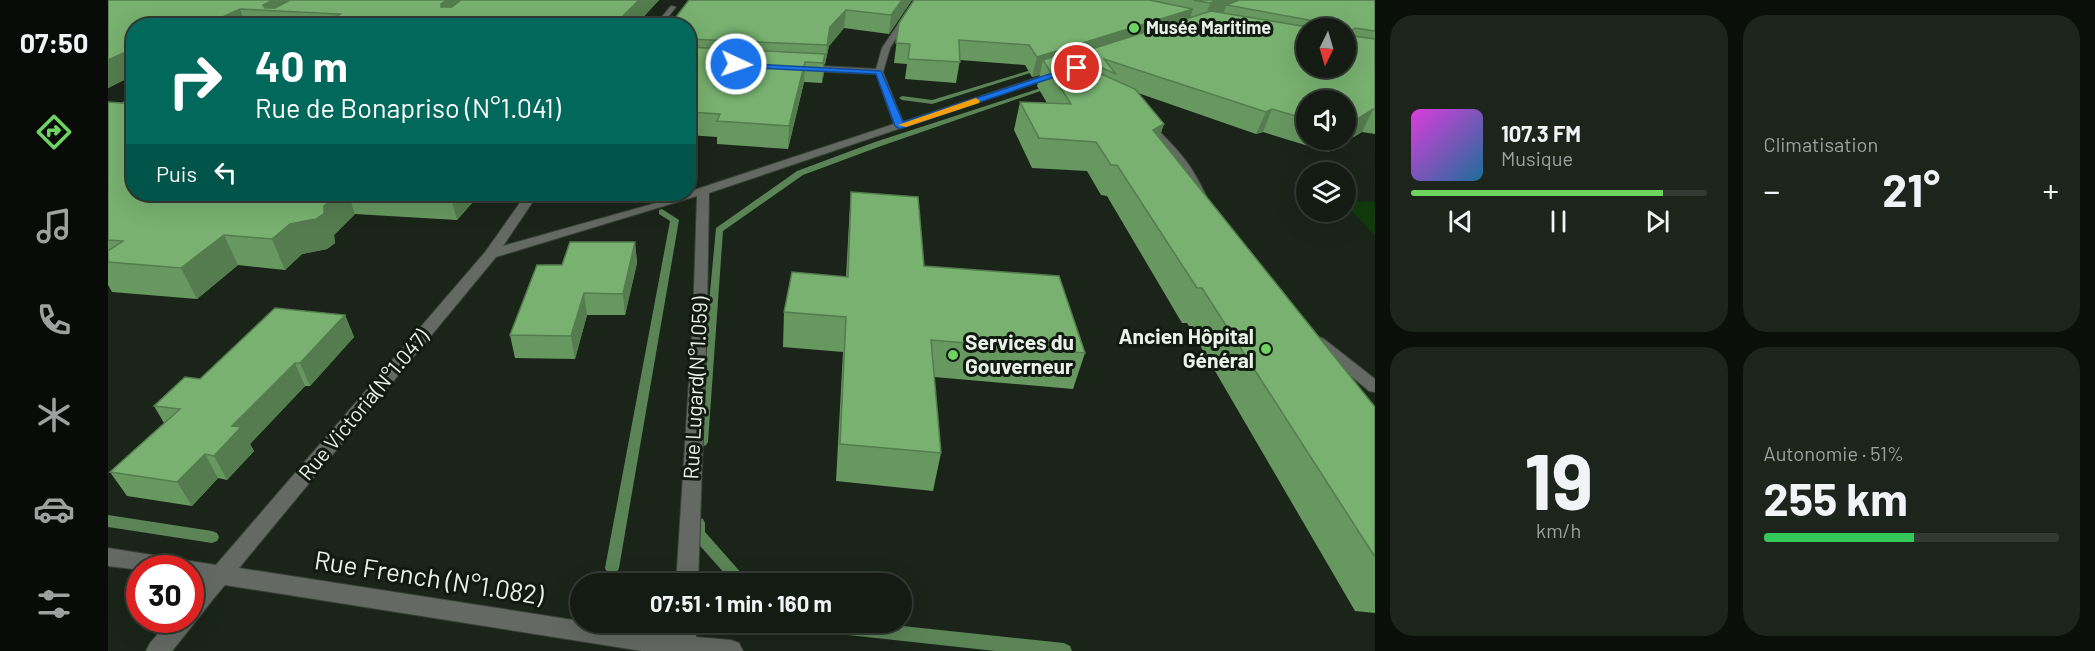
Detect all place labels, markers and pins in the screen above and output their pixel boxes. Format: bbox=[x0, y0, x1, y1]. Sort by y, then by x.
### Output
place label: Musée Maritime bbox=[1146, 16, 1271, 38]
marker: Musée Maritime bbox=[1127, 21, 1141, 35]
pin bbox=[1051, 42, 1102, 93]
place label: Ancien Hôpital Général bbox=[1119, 323, 1254, 372]
place label: Services du Gouverneur bbox=[965, 329, 1074, 378]
marker: Ancien Hôpital Général bbox=[1259, 342, 1273, 356]
marker: Services du Gouverneur bbox=[946, 348, 960, 362]

